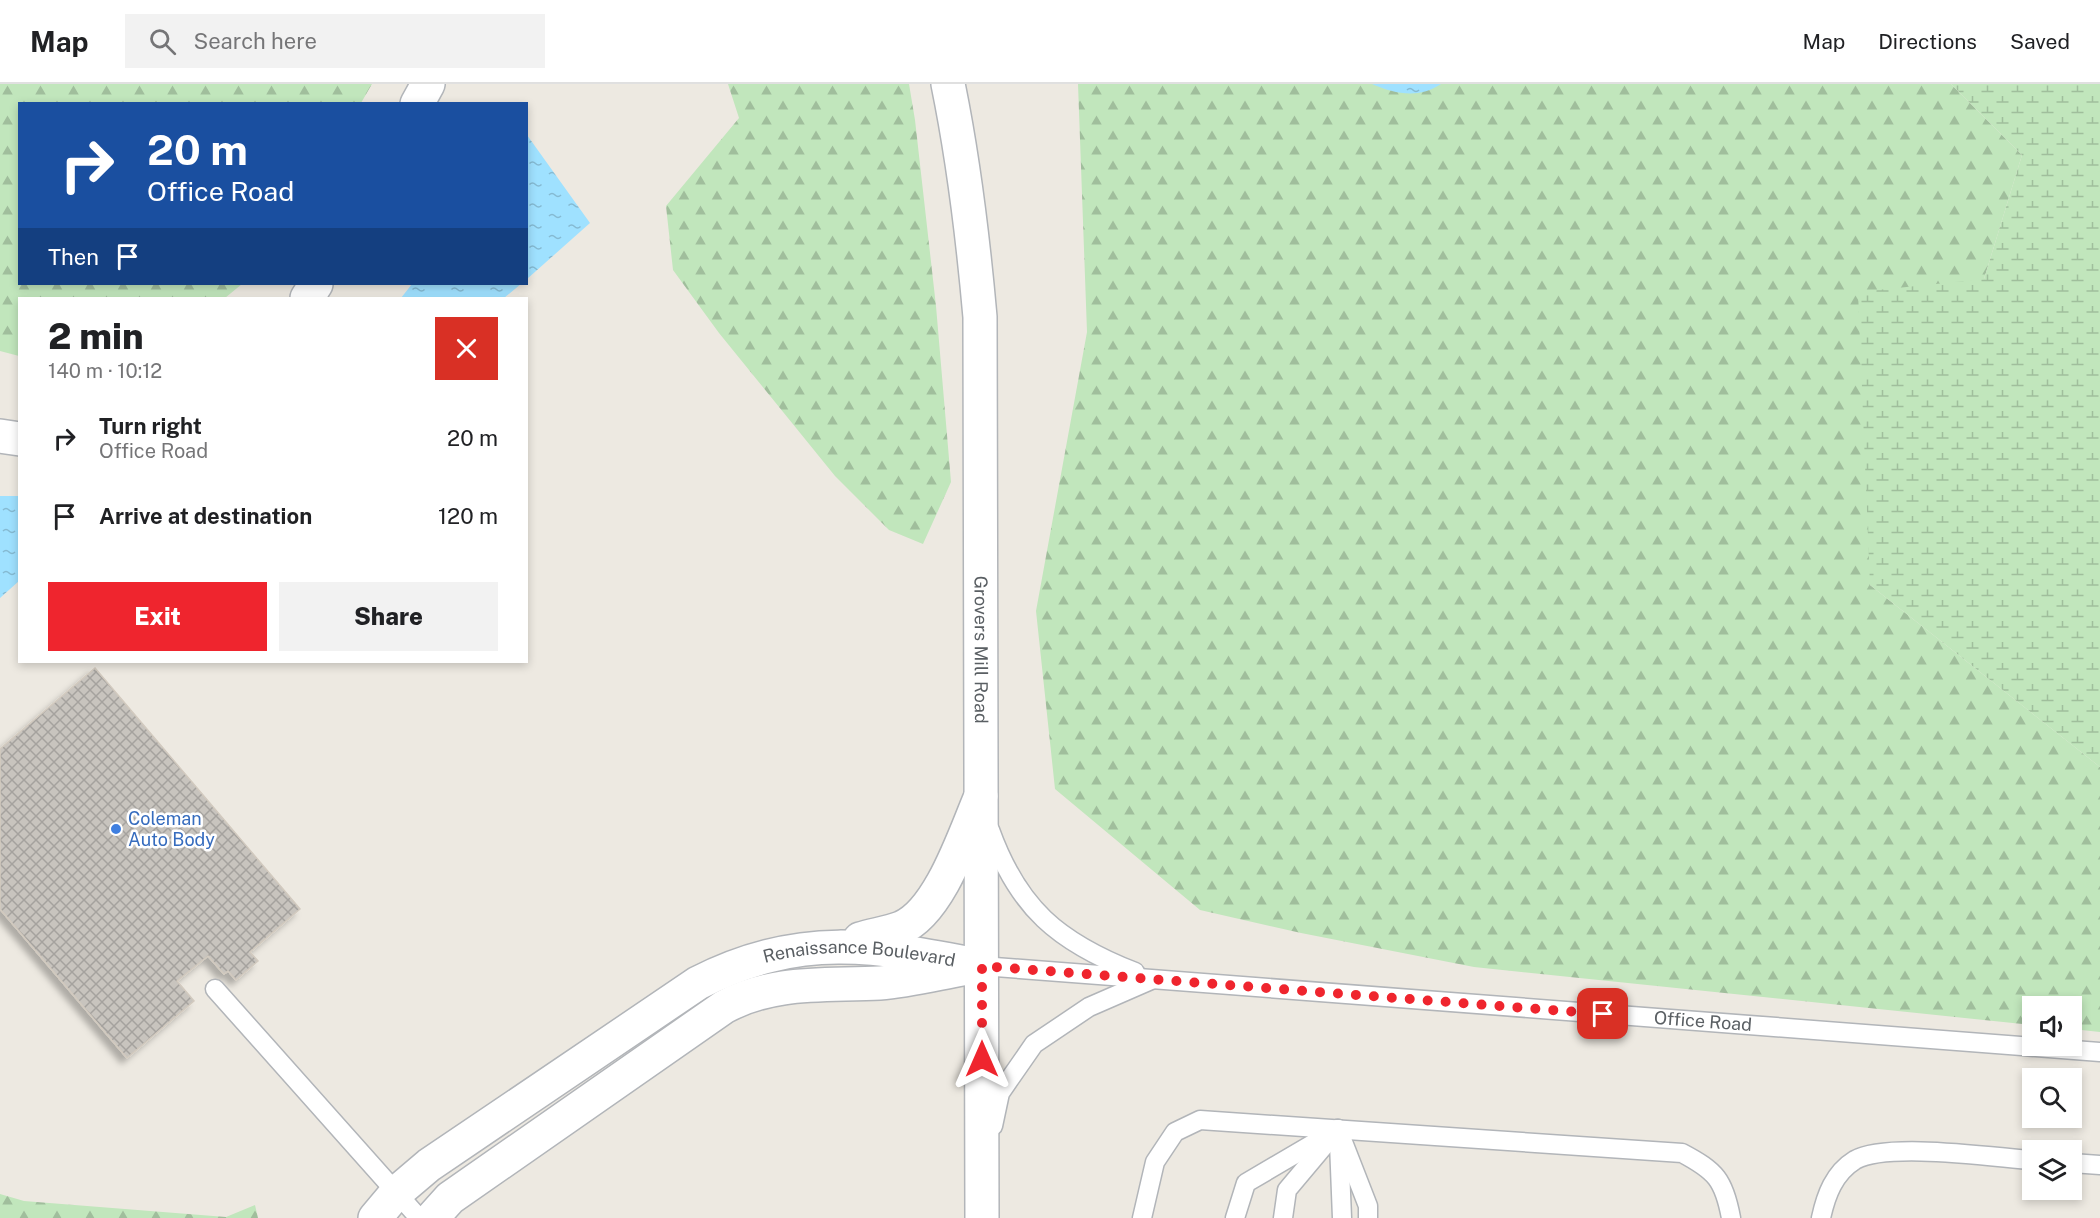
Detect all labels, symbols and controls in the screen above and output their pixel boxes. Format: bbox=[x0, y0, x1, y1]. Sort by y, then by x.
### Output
search box bbox=[125, 14, 545, 68]
text: Map bbox=[30, 25, 89, 58]
icon: search bbox=[146, 25, 179, 58]
text: Search here bbox=[194, 28, 317, 54]
text: Map bbox=[1803, 29, 1845, 54]
text: Directions bbox=[1878, 29, 1977, 54]
text: Saved bbox=[2010, 29, 2070, 54]
text: 20 m bbox=[147, 125, 248, 174]
icon: right bbox=[48, 126, 126, 204]
text: Office Road bbox=[147, 175, 294, 207]
icon: arrive bbox=[111, 240, 144, 273]
text: Then bbox=[48, 244, 99, 270]
text: 2 min bbox=[48, 315, 144, 357]
button: close bbox=[435, 317, 498, 380]
text: 140 m · 10:12 bbox=[48, 359, 162, 383]
text: Turn right bbox=[99, 413, 202, 439]
icon: right bbox=[48, 422, 81, 455]
text: 20 m bbox=[447, 425, 498, 451]
text: Office Road bbox=[99, 439, 208, 463]
icon: arrive bbox=[48, 500, 81, 533]
text: Arrive at destination bbox=[99, 503, 312, 529]
text: 120 m bbox=[438, 503, 498, 529]
street label: Grovers Mill Road bbox=[971, 576, 992, 724]
button: Exit bbox=[48, 582, 267, 651]
button: Share bbox=[279, 582, 498, 651]
place label: Coleman Auto Body bbox=[128, 808, 215, 850]
marker: Coleman Auto Body bbox=[109, 822, 123, 836]
street label: Renaissance Boulevard bbox=[761, 936, 957, 971]
pin bbox=[1577, 988, 1628, 1039]
map controls bbox=[2022, 996, 2082, 1200]
button: sound bbox=[2022, 996, 2082, 1056]
icon: arrive bbox=[1586, 997, 1619, 1030]
street label: Office Road bbox=[1653, 1007, 1753, 1035]
position arrow bbox=[950, 1027, 1014, 1091]
button: search bbox=[2022, 1068, 2082, 1128]
button: layers bbox=[2022, 1140, 2082, 1200]

